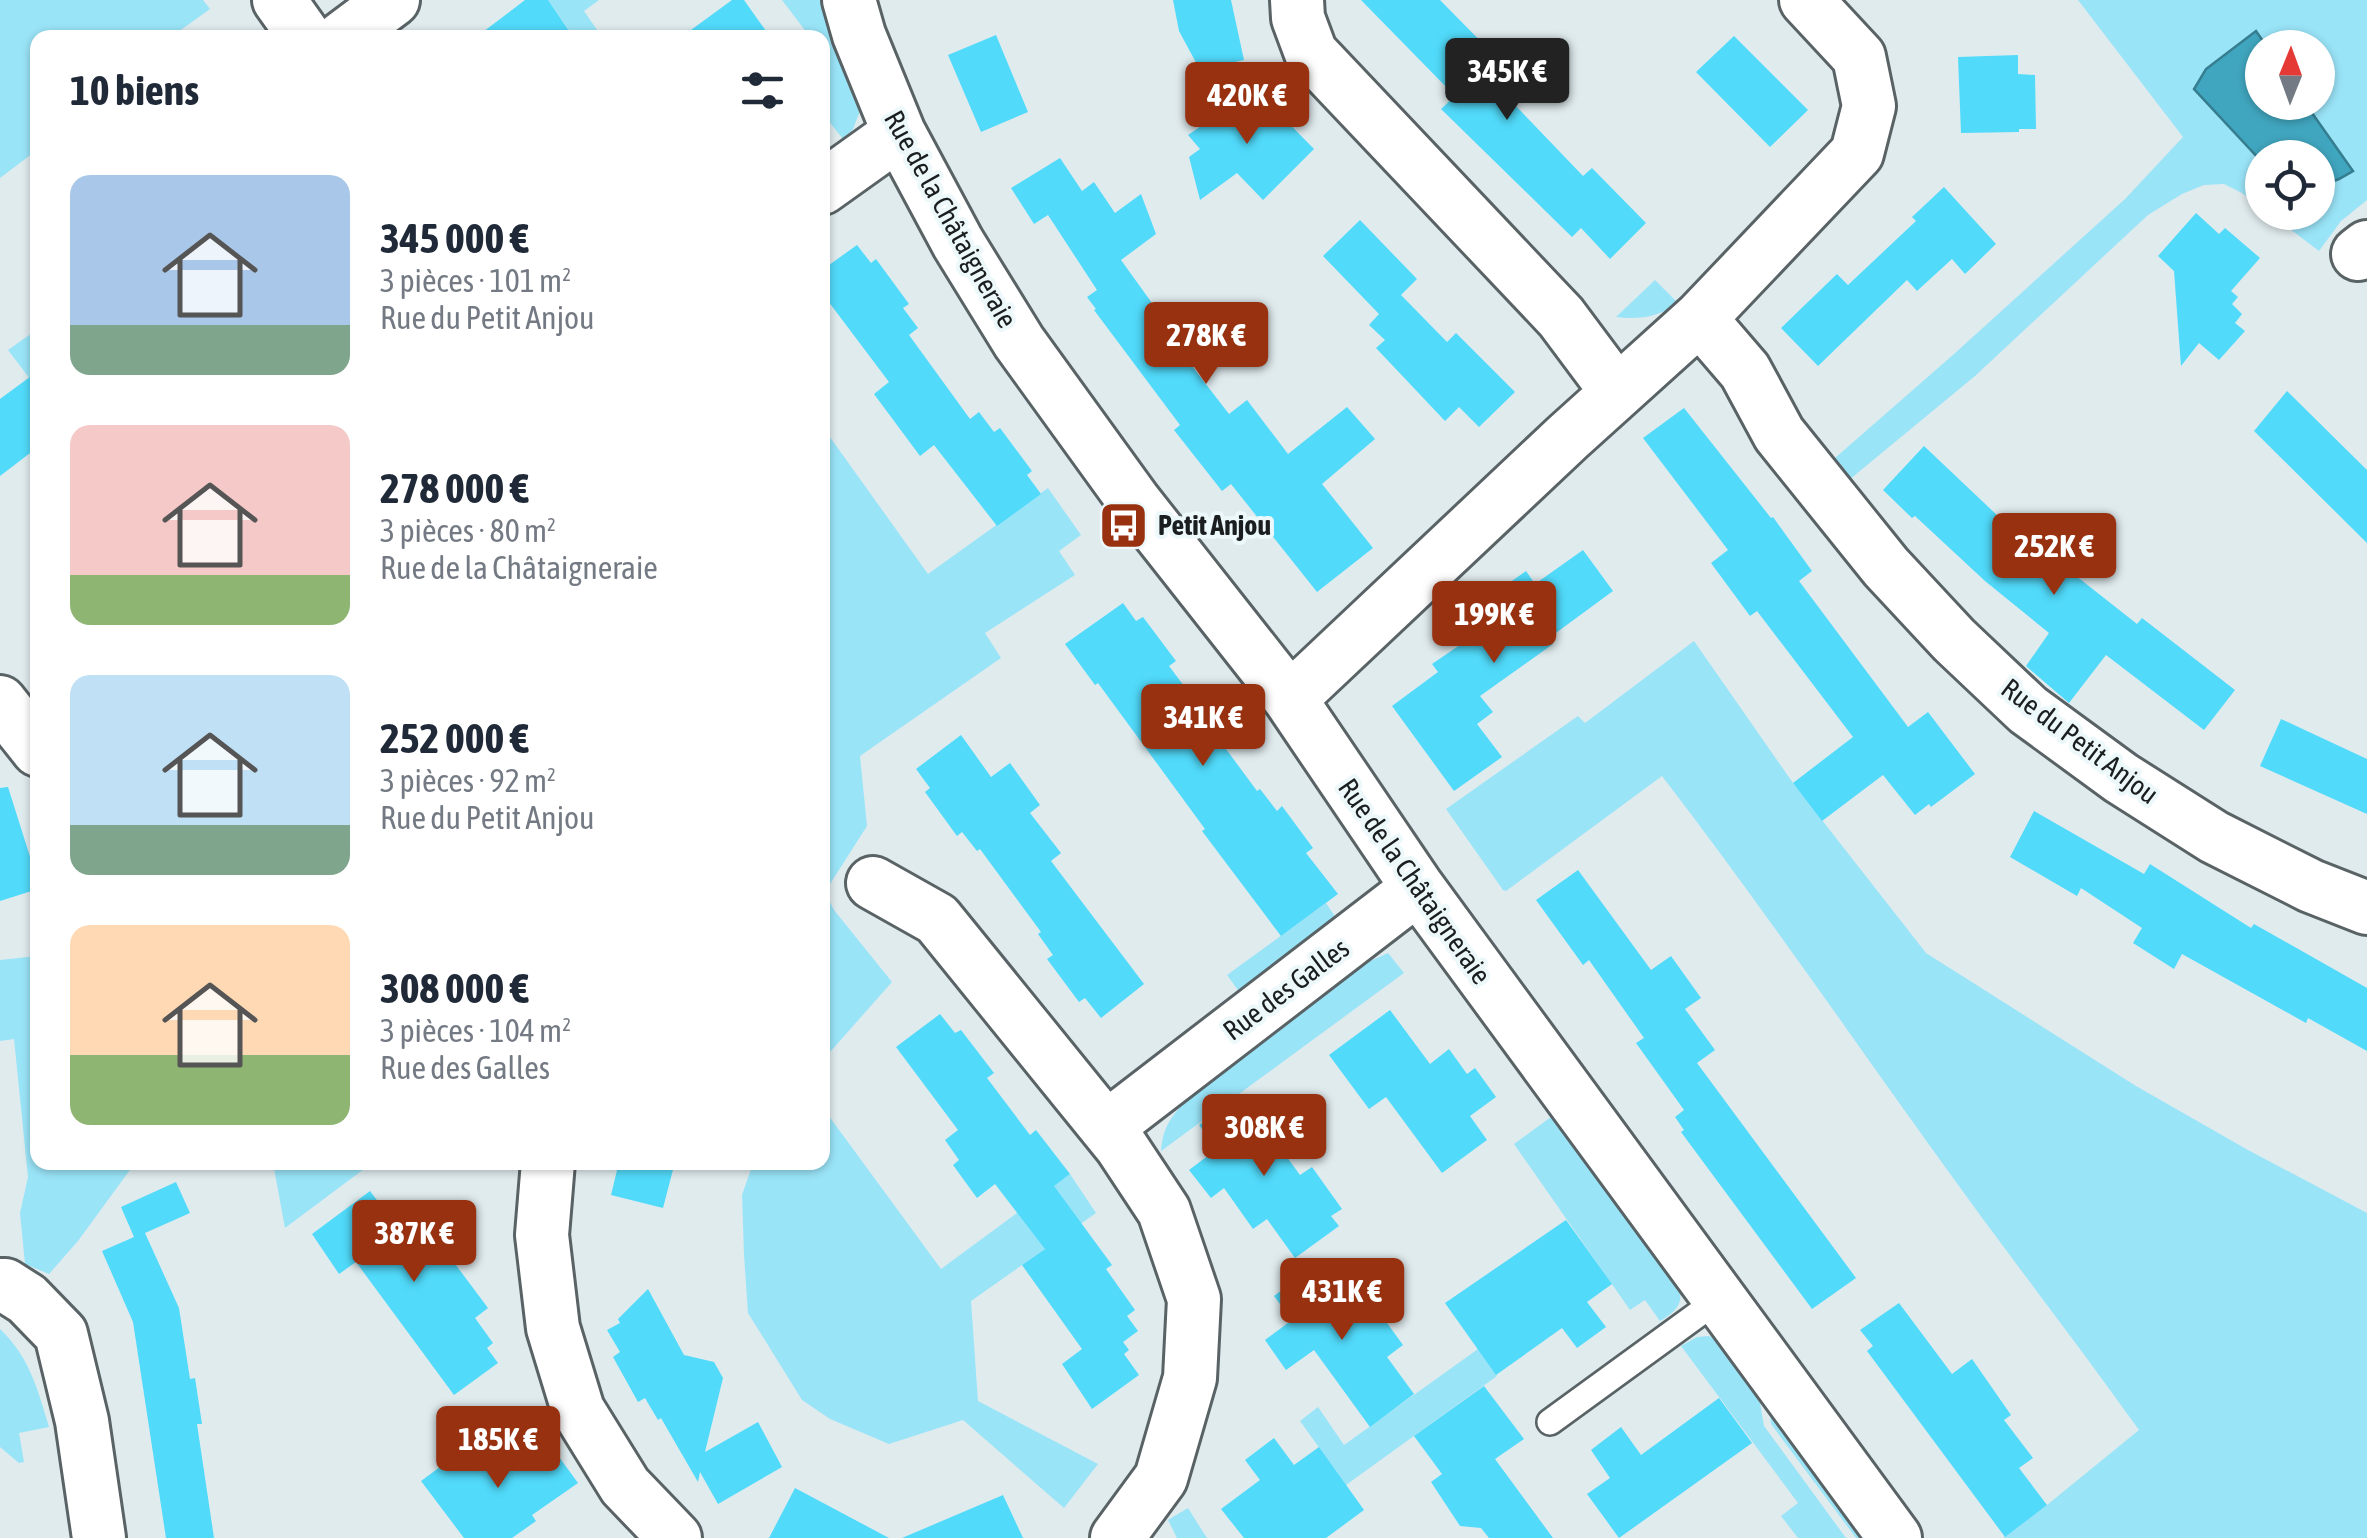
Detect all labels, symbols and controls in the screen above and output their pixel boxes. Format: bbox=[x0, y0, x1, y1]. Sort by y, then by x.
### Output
north arrow bbox=[2245, 30, 2335, 120]
map controls bbox=[2245, 30, 2335, 230]
pin: 345K € bbox=[1426, 38, 1588, 123]
text: 345K € bbox=[1467, 52, 1547, 89]
pin: 420K € bbox=[1166, 62, 1328, 147]
icon: filters bbox=[735, 63, 790, 118]
text: 10 biens bbox=[70, 66, 199, 114]
text: 420K € bbox=[1207, 76, 1287, 113]
street label: Rue de la Châtaigneraie bbox=[878, 105, 1024, 333]
button: locate bbox=[2245, 140, 2335, 230]
text: 345 000 € bbox=[380, 214, 529, 262]
icon: home bbox=[150, 215, 270, 335]
text: 3 pièces · 101 m² bbox=[380, 262, 571, 299]
text: Rue du Petit Anjou bbox=[380, 299, 595, 336]
pin: 278K € bbox=[1125, 302, 1287, 387]
text: 278K € bbox=[1166, 316, 1246, 353]
text: 278 000 € bbox=[380, 464, 529, 512]
icon: home bbox=[150, 465, 270, 585]
bus stop icon: Petit Anjou bbox=[1097, 499, 1149, 551]
place label: Petit Anjou bbox=[1158, 509, 1271, 541]
text: 3 pièces · 80 m² bbox=[380, 512, 556, 549]
pin: 252K € bbox=[1973, 513, 2135, 598]
text: 252K € bbox=[2014, 527, 2094, 564]
text: Rue de la Châtaigneraie bbox=[380, 549, 658, 586]
pin: 199K € bbox=[1413, 581, 1575, 666]
text: 199K € bbox=[1454, 595, 1534, 632]
street label: Rue du Petit Anjou bbox=[1995, 672, 2165, 810]
pin: 341K € bbox=[1122, 684, 1284, 769]
text: 341K € bbox=[1163, 698, 1243, 735]
text: 252 000 € bbox=[380, 714, 529, 762]
icon: home bbox=[150, 715, 270, 835]
text: 3 pièces · 92 m² bbox=[380, 762, 556, 799]
street label: Rue de la Châtaigneraie bbox=[1332, 772, 1498, 990]
text: Rue du Petit Anjou bbox=[380, 799, 595, 836]
street label: Rue des Galles bbox=[1217, 931, 1355, 1047]
text: 308 000 € bbox=[380, 964, 529, 1012]
icon: home bbox=[150, 965, 270, 1085]
text: 3 pièces · 104 m² bbox=[380, 1012, 571, 1049]
text: Rue des Galles bbox=[380, 1049, 550, 1086]
pin: 308K € bbox=[1183, 1094, 1345, 1179]
text: 308K € bbox=[1224, 1108, 1304, 1145]
pin: 387K € bbox=[333, 1200, 495, 1285]
text: 387K € bbox=[374, 1214, 454, 1251]
pin: 431K € bbox=[1261, 1258, 1423, 1343]
text: 431K € bbox=[1302, 1272, 1382, 1309]
pin: 185K € bbox=[417, 1406, 579, 1491]
text: 185K € bbox=[458, 1420, 538, 1457]

